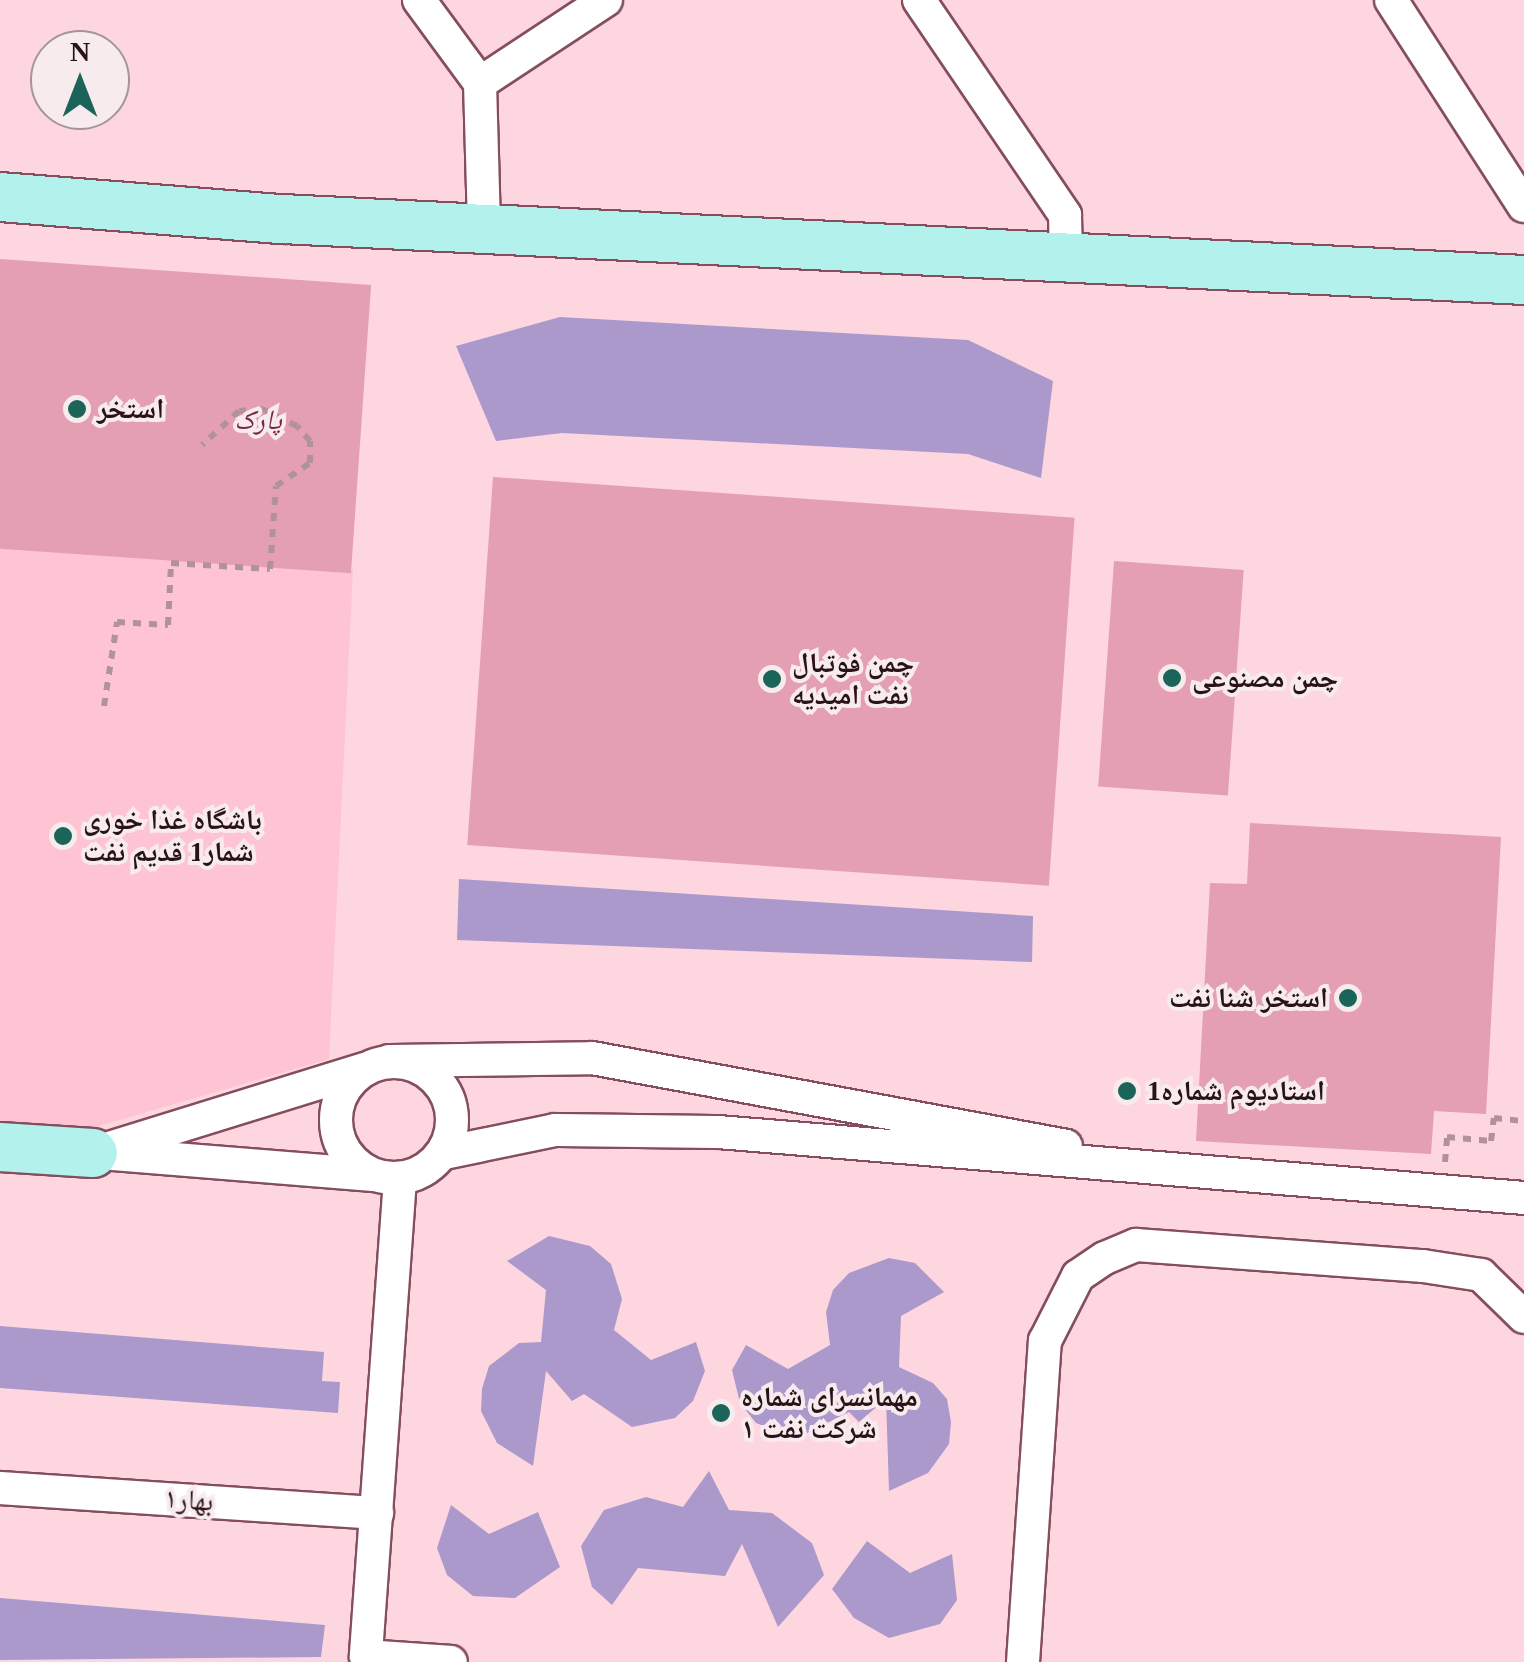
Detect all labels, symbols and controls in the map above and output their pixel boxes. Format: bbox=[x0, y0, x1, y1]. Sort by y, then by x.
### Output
north arrow bbox=[30, 30, 130, 130]
text: N bbox=[70, 36, 90, 67]
place label: استخر bbox=[97, 392, 164, 426]
marker: استخر bbox=[66, 398, 88, 420]
park label: پارک bbox=[234, 403, 282, 437]
place label: چمن فوتبال نفت امیدیه bbox=[792, 646, 914, 712]
place label: چمن مصنوعی bbox=[1192, 661, 1338, 695]
marker: چمن مصنوعی bbox=[1161, 667, 1183, 689]
marker: چمن فوتبال نفت امیدیه bbox=[761, 668, 783, 690]
place label: باشگاه غذا خوری شمار1 قدیم نفت bbox=[83, 803, 262, 869]
marker: باشگاه غذا خوری شمار1 قدیم نفت bbox=[52, 825, 74, 847]
place label: استخر شنا نفت bbox=[1169, 981, 1328, 1015]
marker: استخر شنا نفت bbox=[1337, 987, 1359, 1009]
place label: استادیوم شماره1 bbox=[1147, 1074, 1325, 1108]
marker: استادیوم شماره1 bbox=[1116, 1080, 1138, 1102]
place label: مهمانسرای شماره ۱ شرکت نفت bbox=[741, 1380, 918, 1446]
marker: مهمانسرای شماره ۱ شرکت نفت bbox=[710, 1402, 732, 1424]
street label: بهار۱ bbox=[163, 1482, 215, 1518]

